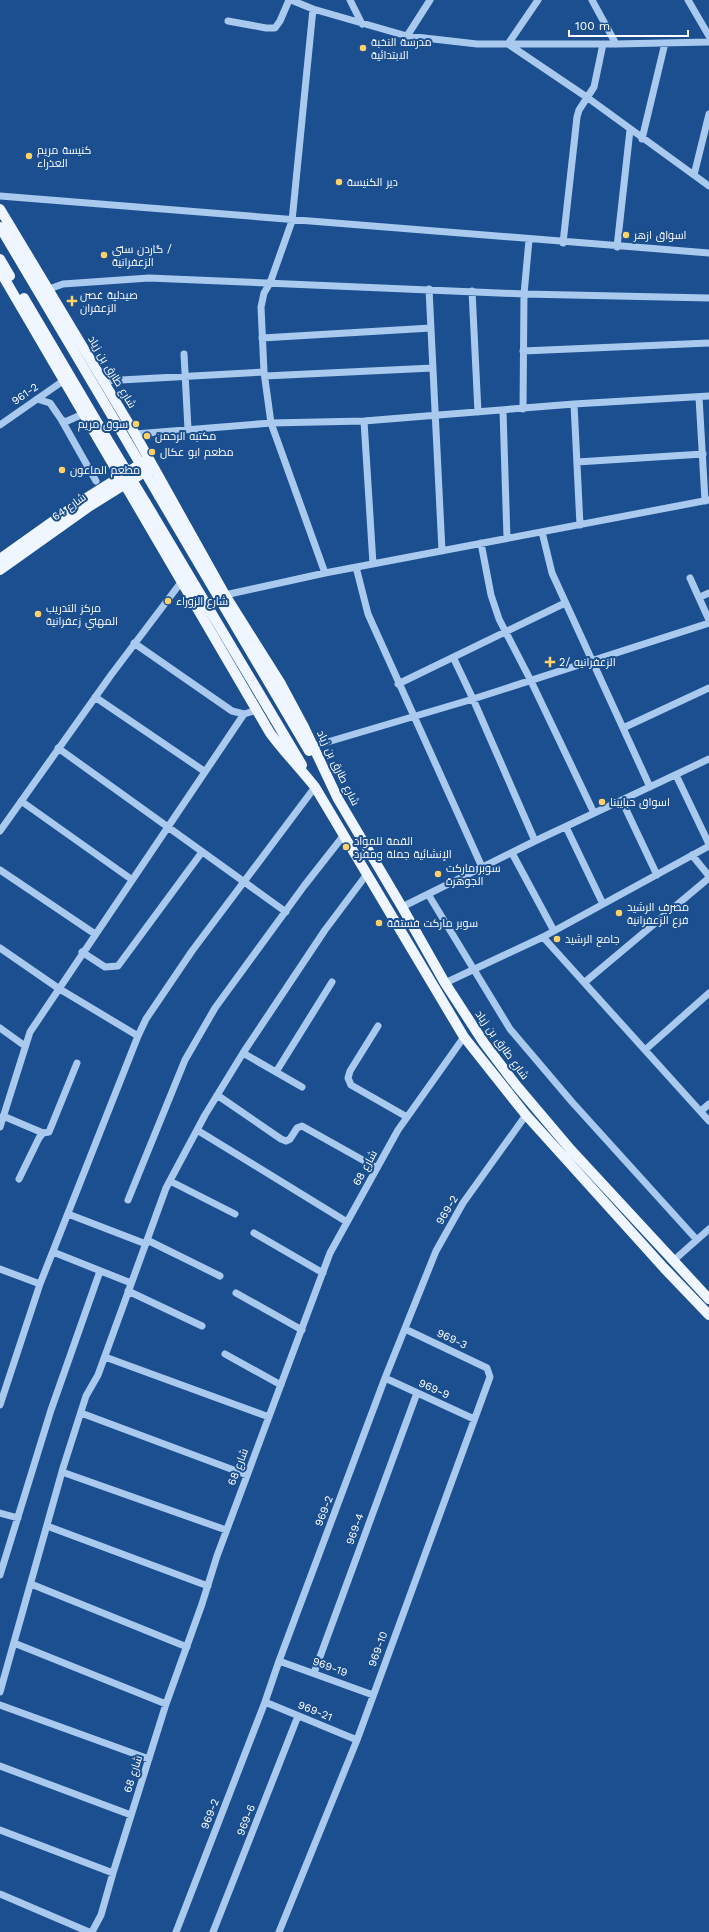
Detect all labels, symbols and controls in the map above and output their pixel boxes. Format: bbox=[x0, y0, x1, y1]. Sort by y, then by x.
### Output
scale bar bbox=[569, 12, 688, 38]
text: 100 m bbox=[575, 19, 610, 33]
place label: مدرسة النخبة الابتدائية bbox=[371, 36, 432, 62]
marker: مدرسة النخبة الابتدائية bbox=[358, 43, 368, 53]
place label: كنيسة مريم العذراء bbox=[37, 144, 91, 170]
marker: كنيسة مريم العذراء bbox=[24, 151, 34, 161]
place label: دير الكنيسة bbox=[347, 176, 398, 189]
marker: دير الكنيسة bbox=[334, 177, 344, 187]
place label: اسواق ازهر bbox=[633, 229, 687, 242]
marker: اسواق ازهر bbox=[621, 230, 631, 240]
place label: گاردن ستي / الزعفرانية bbox=[112, 243, 172, 269]
marker: گاردن ستي / الزعفرانية bbox=[99, 250, 109, 260]
place label: صيدلية غصن الزعفران bbox=[80, 289, 138, 315]
marker: صيدلية غصن الزعفران bbox=[67, 296, 77, 306]
street label: شارع طارق بن زياد bbox=[84, 333, 139, 411]
street label: 961-2 bbox=[9, 380, 41, 408]
place label: سوق مريم bbox=[78, 418, 128, 432]
marker: سوق مريم bbox=[131, 419, 141, 429]
place label: مكتبه الرحمن bbox=[155, 430, 216, 443]
marker: مكتبه الرحمن bbox=[142, 431, 152, 441]
place label: مطعم ابو عكال bbox=[160, 446, 234, 460]
marker: مطعم ابو عكال bbox=[147, 447, 157, 457]
place label: مطعم الماعون bbox=[70, 464, 140, 478]
marker: مطعم الماعون bbox=[57, 465, 67, 475]
street label: شارع 64 bbox=[50, 491, 89, 524]
place label: شارع الزوراء bbox=[176, 595, 228, 609]
marker: شارع الزوراء bbox=[163, 596, 173, 606]
place label: مركز التدريب المهني زعفرانية bbox=[46, 602, 118, 630]
marker: مركز التدريب المهني زعفرانية bbox=[33, 609, 43, 619]
marker: الزعفرانيه /2 bbox=[544, 656, 556, 668]
place label: الزعفرانيه /2 bbox=[559, 656, 616, 669]
street label: شارع طارق بن زياد bbox=[313, 728, 362, 808]
place label: اسواق حبايبنا bbox=[610, 796, 670, 809]
marker: اسواق حبايبنا bbox=[597, 797, 607, 807]
place label: القمة للمواد الإنشائية جملة ومفرد bbox=[354, 835, 452, 861]
marker: القمة للمواد الإنشائية جملة ومفرد bbox=[341, 842, 351, 852]
place label: سوبر ماركت الجوهرة bbox=[446, 862, 501, 888]
marker: سوبر ماركت الجوهرة bbox=[433, 869, 443, 879]
place label: مصرف الرشيد فرع الزعفرانية bbox=[627, 901, 689, 928]
marker: مصرف الرشيد فرع الزعفرانية bbox=[614, 908, 624, 918]
place label: سوبر ماركت فستقة bbox=[387, 917, 478, 930]
marker: سوبر ماركت فستقة bbox=[374, 918, 384, 928]
place label: جامع الرشيد bbox=[565, 933, 620, 947]
marker: جامع الرشيد bbox=[552, 934, 562, 944]
street label: شارع طارق بن زياد bbox=[472, 1008, 531, 1083]
street label: شارع 68 bbox=[350, 1148, 381, 1188]
street label: 969-2 bbox=[433, 1193, 461, 1227]
street label: 969-3 bbox=[435, 1326, 469, 1352]
street label: 969-9 bbox=[416, 1376, 452, 1402]
street label: شارع 68 bbox=[225, 1447, 252, 1488]
street label: 969-2 bbox=[312, 1494, 336, 1528]
street label: 969-4 bbox=[343, 1511, 367, 1547]
street label: 969-10 bbox=[366, 1629, 390, 1668]
street label: 969-19 bbox=[311, 1655, 350, 1679]
street label: 969-21 bbox=[296, 1698, 334, 1724]
street label: شارع 68 bbox=[121, 1754, 146, 1795]
street label: 969-2 bbox=[198, 1797, 222, 1831]
street label: 969-6 bbox=[234, 1802, 258, 1838]

